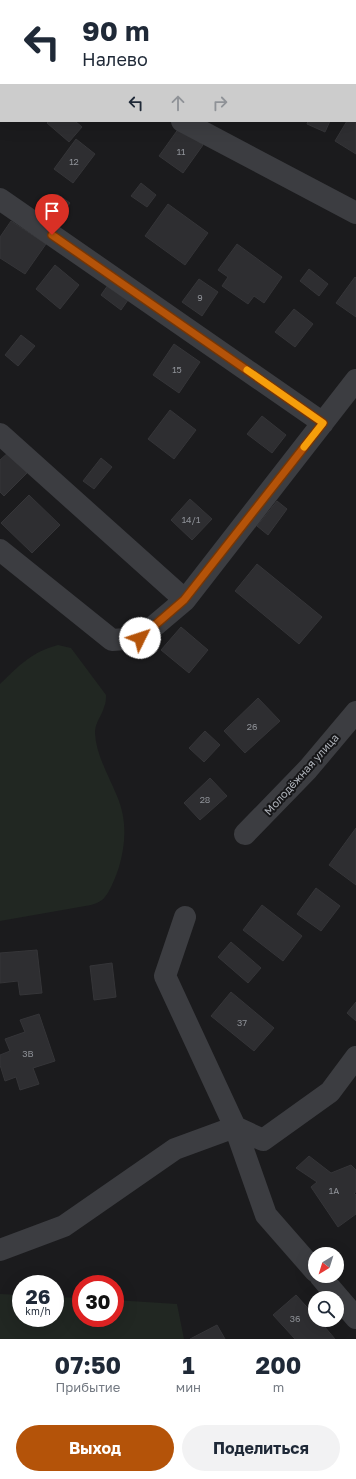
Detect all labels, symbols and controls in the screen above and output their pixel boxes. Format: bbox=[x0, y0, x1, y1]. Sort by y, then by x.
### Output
text: 90 m bbox=[82, 14, 149, 47]
icon: left bbox=[16, 16, 68, 68]
text: Налево bbox=[82, 48, 148, 70]
icon: left bbox=[125, 92, 147, 114]
icon: ahead bbox=[167, 92, 189, 114]
icon: right bbox=[209, 92, 231, 114]
house number: 11 bbox=[177, 146, 186, 157]
house number: 12 bbox=[69, 156, 79, 167]
pin bbox=[35, 194, 69, 235]
icon: arrive bbox=[41, 200, 63, 222]
house number: 9 bbox=[197, 292, 203, 303]
house number: 15 bbox=[172, 364, 182, 375]
house number: 14/1 bbox=[182, 514, 201, 525]
position arrow bbox=[119, 617, 161, 659]
house number: 26 bbox=[247, 721, 257, 732]
street label: Молодёжная улица bbox=[261, 731, 341, 817]
house number: 28 bbox=[200, 794, 210, 805]
house number: 37 bbox=[237, 1017, 247, 1028]
house number: 3В bbox=[22, 1048, 34, 1059]
house number: 1А bbox=[329, 1185, 339, 1196]
north arrow bbox=[308, 1247, 344, 1283]
map controls bbox=[308, 1247, 344, 1327]
speed limit sign: 30 bbox=[72, 1275, 124, 1327]
text: 26 bbox=[26, 1284, 50, 1308]
button: search bbox=[308, 1291, 344, 1327]
text: km/h bbox=[25, 1305, 51, 1317]
house number: 36 bbox=[290, 1313, 300, 1324]
text: 07:50 bbox=[55, 1350, 121, 1379]
text: 1 bbox=[182, 1350, 195, 1379]
text: 200 bbox=[256, 1350, 301, 1379]
text: Прибытие bbox=[56, 1379, 120, 1395]
text: мин bbox=[176, 1379, 201, 1395]
text: m bbox=[273, 1379, 284, 1395]
button: Выход bbox=[16, 1425, 174, 1471]
button: Поделиться bbox=[182, 1425, 340, 1471]

